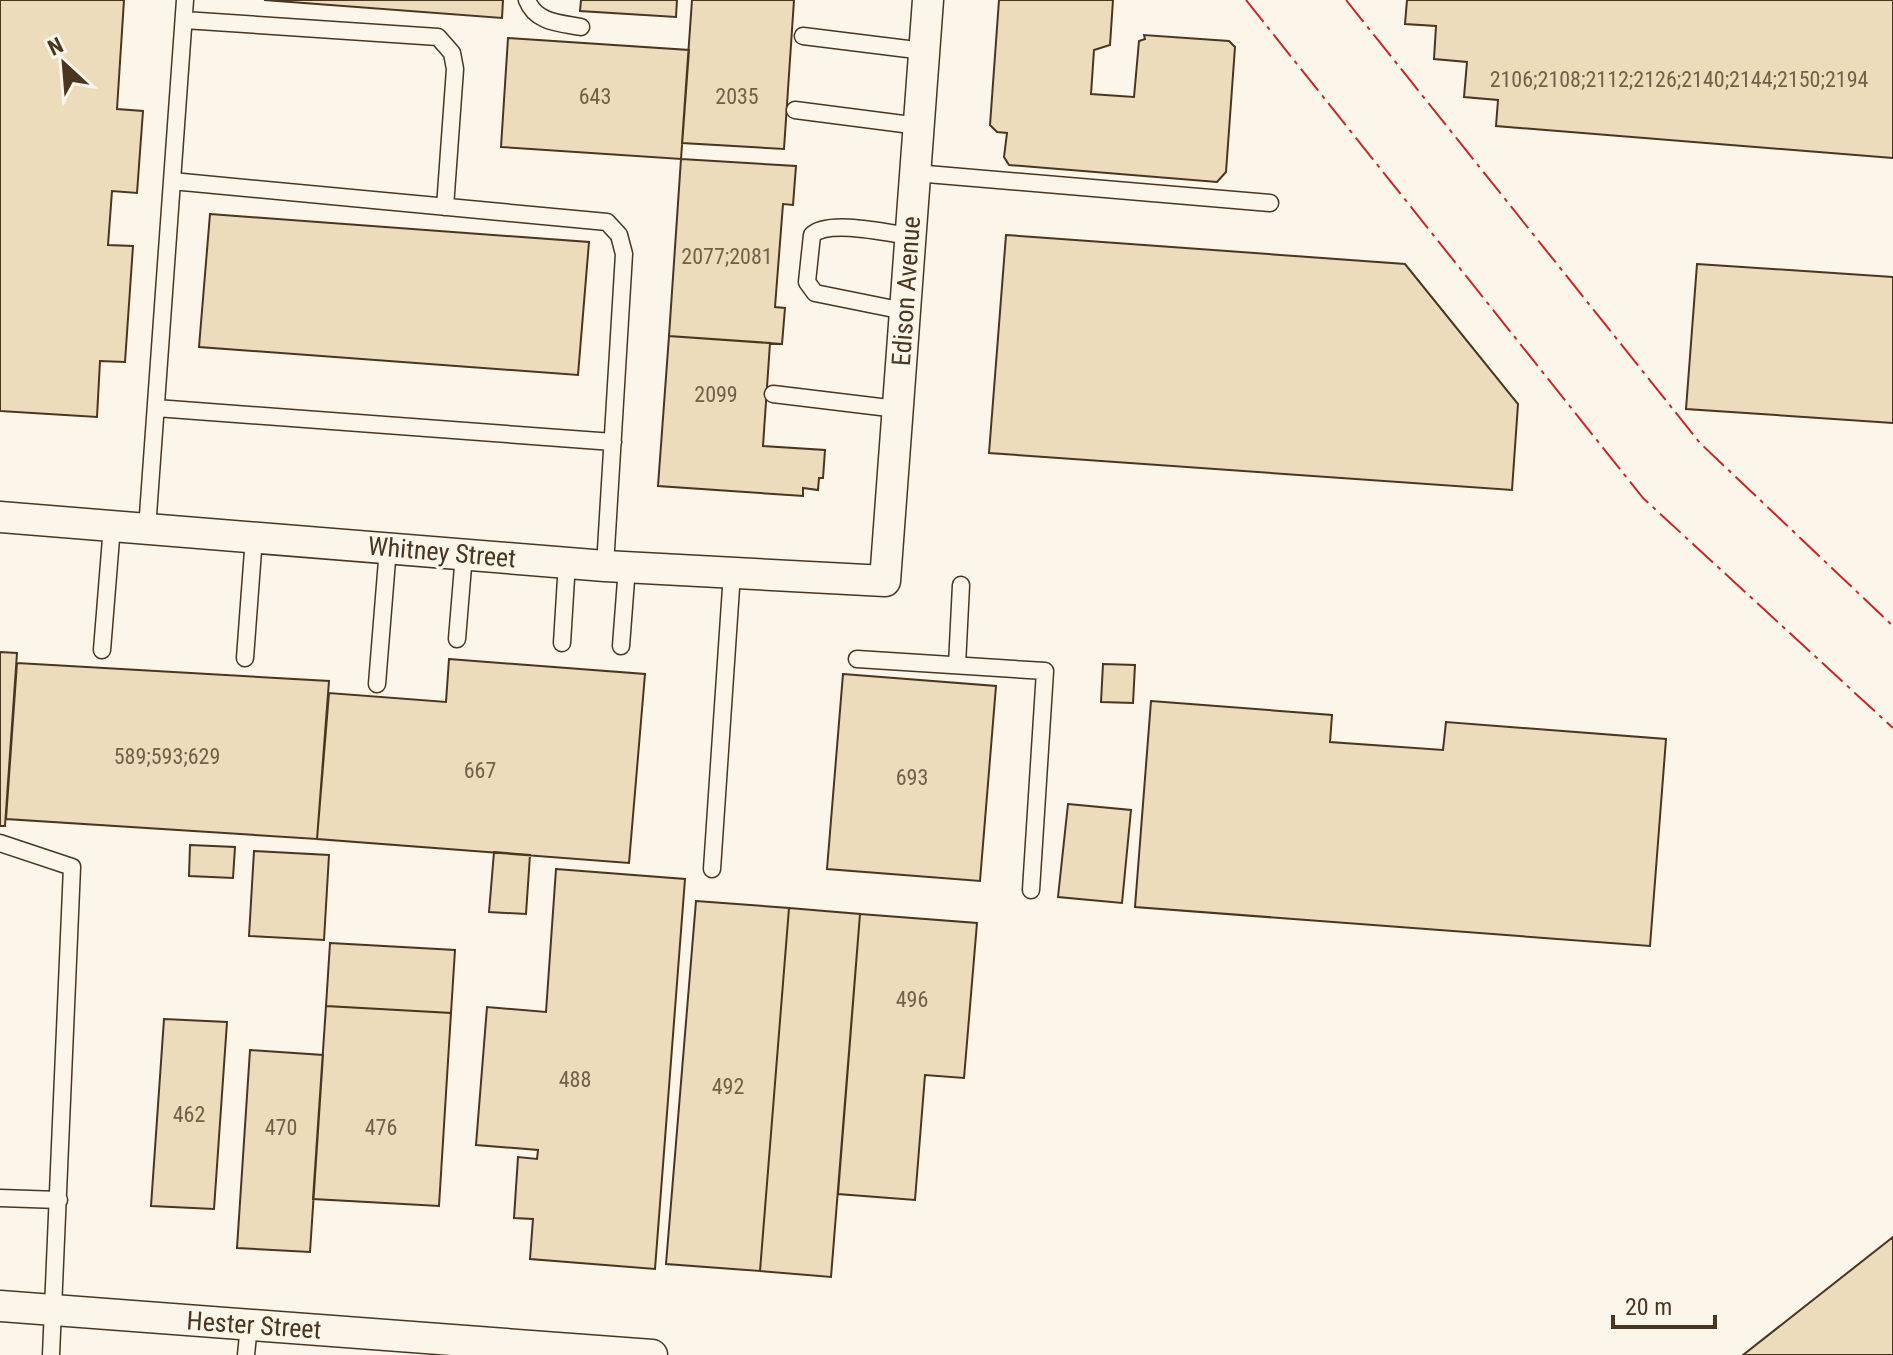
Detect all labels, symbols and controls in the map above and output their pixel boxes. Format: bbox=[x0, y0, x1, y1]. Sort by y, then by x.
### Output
north arrow bbox=[24, 24, 104, 104]
text: N bbox=[44, 32, 67, 61]
house number: 2106;2108;2112;2126;2140;2144;2150;2194 bbox=[1490, 67, 1869, 92]
house number: 643 bbox=[579, 84, 611, 109]
house number: 2035 bbox=[715, 84, 759, 109]
street label: Edison Avenue bbox=[886, 215, 926, 367]
house number: 2077;2081 bbox=[681, 244, 773, 269]
house number: 2099 bbox=[694, 382, 738, 407]
street label: Whitney Street bbox=[367, 531, 517, 573]
house number: 589;593;629 bbox=[114, 744, 220, 769]
house number: 667 bbox=[464, 758, 496, 783]
house number: 693 bbox=[896, 765, 928, 790]
house number: 496 bbox=[896, 987, 928, 1012]
house number: 488 bbox=[559, 1067, 591, 1092]
house number: 492 bbox=[712, 1074, 744, 1099]
house number: 462 bbox=[173, 1102, 205, 1127]
house number: 470 bbox=[265, 1115, 297, 1140]
house number: 476 bbox=[365, 1115, 397, 1140]
scale bar bbox=[1613, 1279, 1715, 1329]
text: 20 m bbox=[1625, 1293, 1672, 1321]
street label: Hester Street bbox=[186, 1305, 322, 1345]

